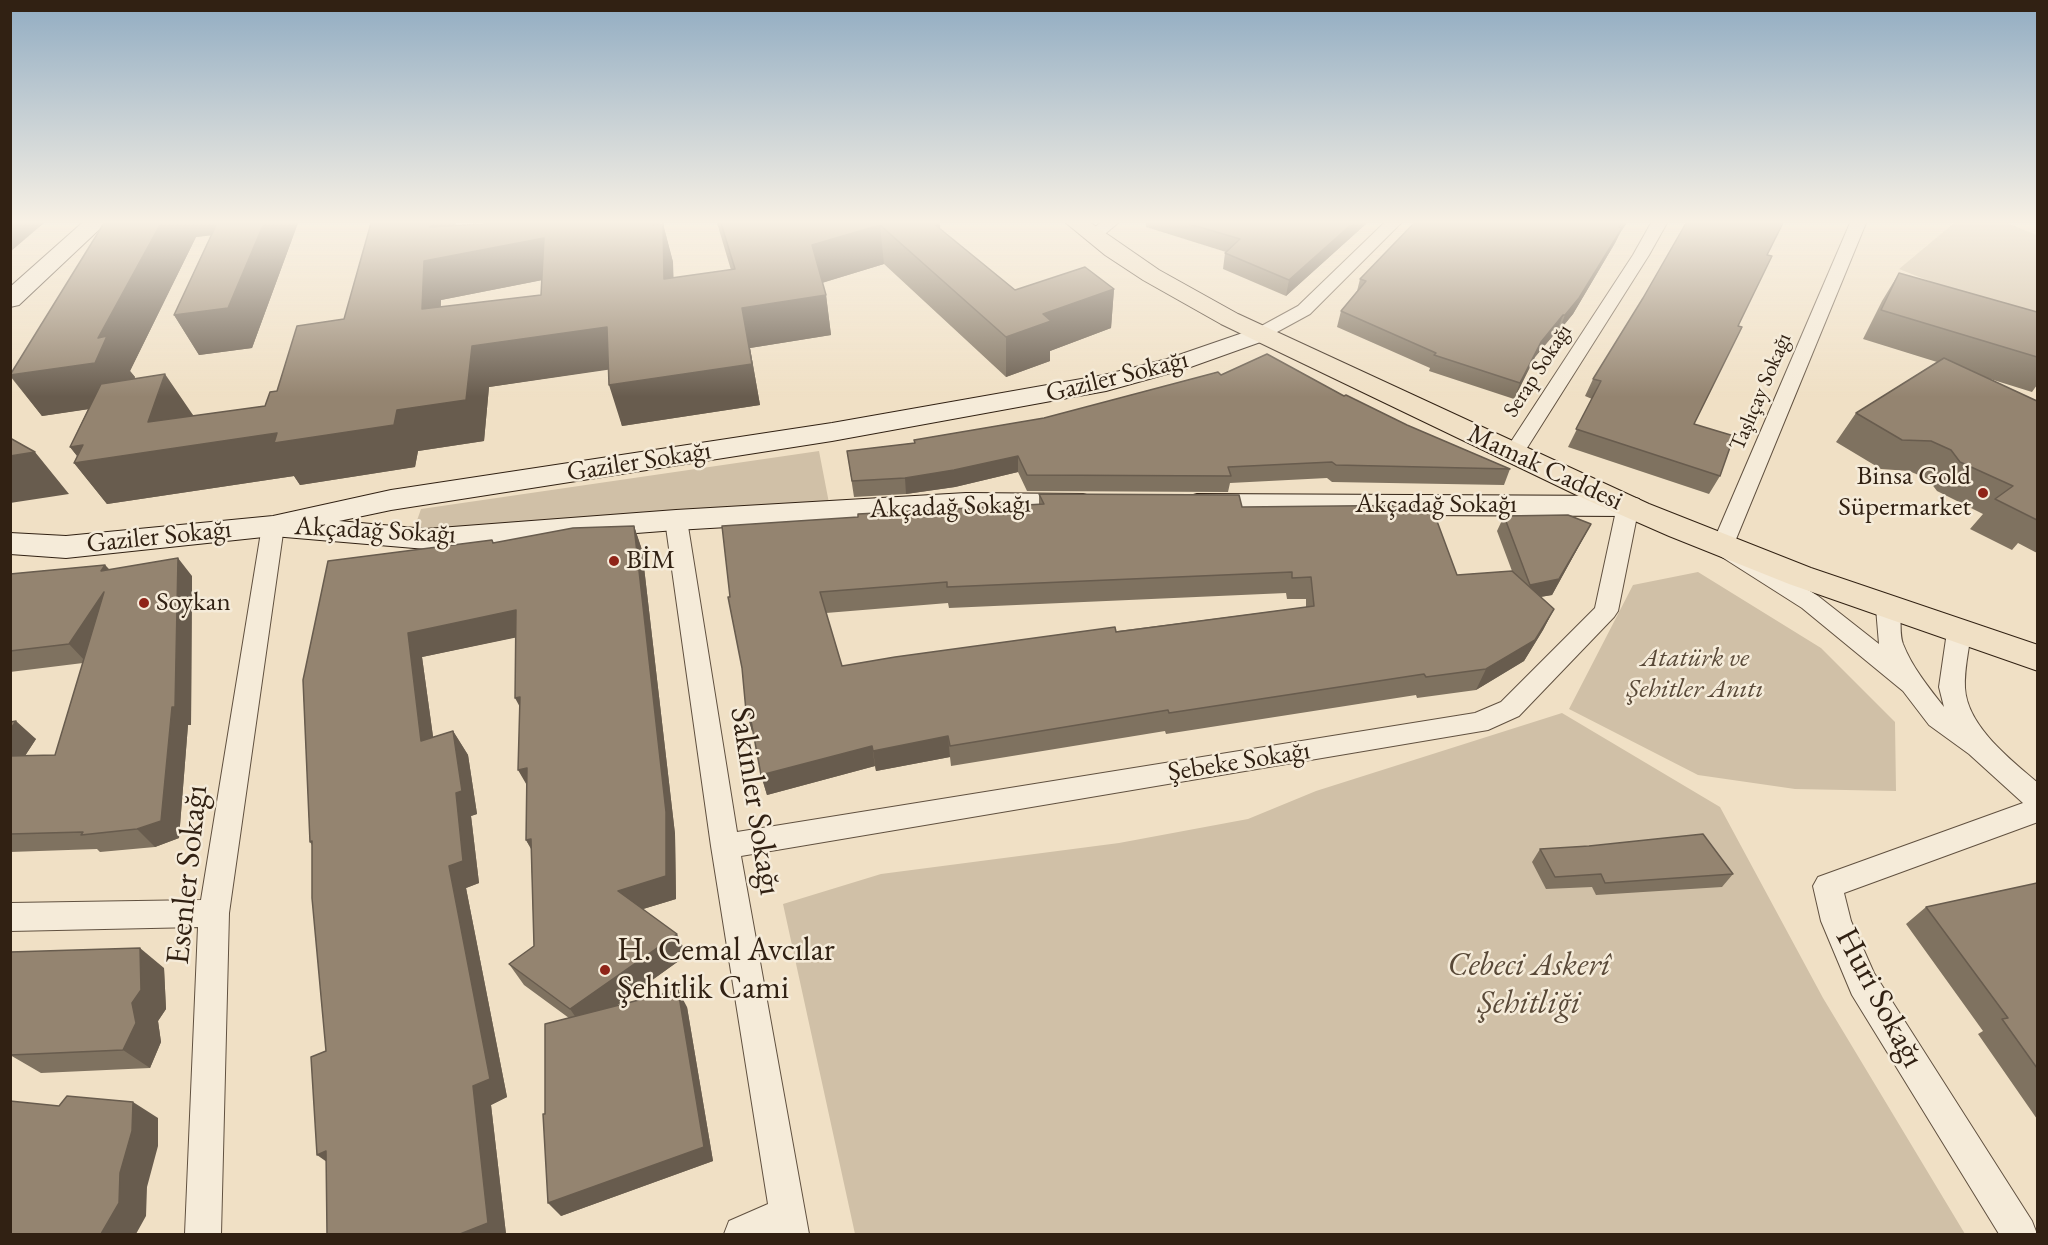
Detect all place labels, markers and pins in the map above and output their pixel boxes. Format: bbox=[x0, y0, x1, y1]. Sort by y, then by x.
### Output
place label: Binsa Gold Süpermarket bbox=[1838, 461, 1971, 524]
marker: Binsa Gold Süpermarket bbox=[1976, 486, 1990, 500]
place label: BİM bbox=[626, 545, 675, 577]
marker: BİM bbox=[607, 554, 621, 568]
place label: Soykan bbox=[156, 587, 231, 619]
marker: Soykan bbox=[137, 596, 151, 610]
place label: H. Cemal Avcılar Şehitlik Cami bbox=[617, 931, 835, 1009]
marker: H. Cemal Avcılar Şehitlik Cami bbox=[598, 963, 612, 977]

